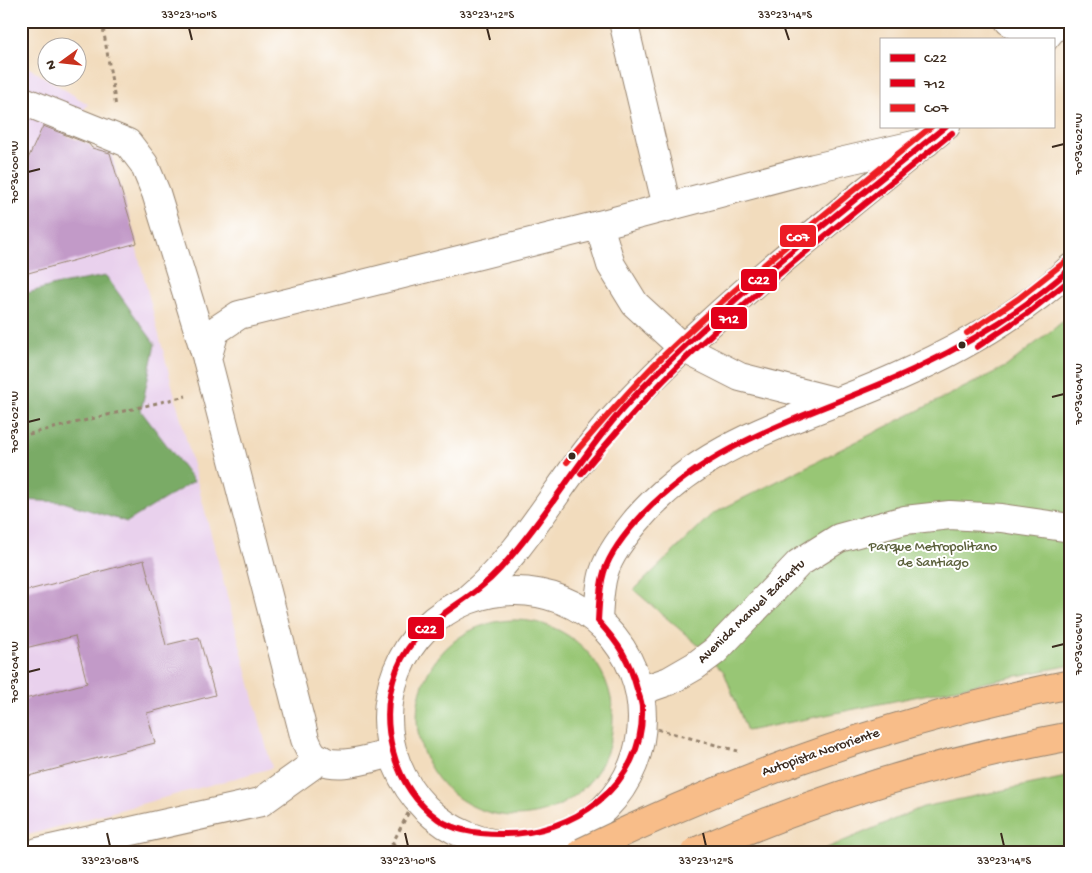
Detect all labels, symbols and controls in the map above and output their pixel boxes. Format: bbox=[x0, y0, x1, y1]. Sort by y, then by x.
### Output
text: 33°23'10"S bbox=[160, 9, 217, 23]
text: 33°23'12"S bbox=[459, 9, 515, 23]
text: 33°23'14"S bbox=[757, 9, 812, 23]
north arrow bbox=[38, 38, 88, 88]
legend bbox=[880, 38, 1054, 128]
text: C22 bbox=[924, 50, 947, 68]
text: N bbox=[42, 58, 61, 71]
text: 712 bbox=[923, 76, 945, 94]
text: C07 bbox=[924, 100, 950, 118]
text: 70°36'02"W bbox=[1073, 113, 1087, 176]
text: 70°36'00"W bbox=[9, 141, 23, 204]
line badge: C07 bbox=[779, 224, 817, 248]
text: C07 bbox=[786, 230, 810, 247]
line badge: C22 bbox=[740, 268, 778, 292]
text: C22 bbox=[747, 273, 770, 290]
line badge: 712 bbox=[710, 306, 748, 330]
text: 712 bbox=[718, 312, 739, 329]
unlabelled marker bbox=[957, 340, 967, 350]
text: 70°36'04"W bbox=[1073, 363, 1087, 426]
text: 70°36'02"W bbox=[9, 391, 23, 454]
unlabelled marker bbox=[567, 451, 577, 461]
park label: Parque Metropolitano de Santiago bbox=[868, 539, 997, 572]
street label: Avenida Manuel Zañartu bbox=[694, 556, 810, 668]
text: 70°36'06"W bbox=[1073, 613, 1087, 676]
line badge: C22 bbox=[407, 616, 445, 640]
text: C22 bbox=[414, 622, 437, 639]
text: 70°36'04"W bbox=[9, 641, 23, 704]
street label: Autopista Nororiente bbox=[760, 725, 883, 781]
text: 33°23'08"S bbox=[81, 855, 139, 869]
text: 33°23'10"S bbox=[379, 855, 436, 869]
text: 33°23'12"S bbox=[678, 855, 734, 869]
text: 33°23'14"S bbox=[976, 855, 1031, 869]

